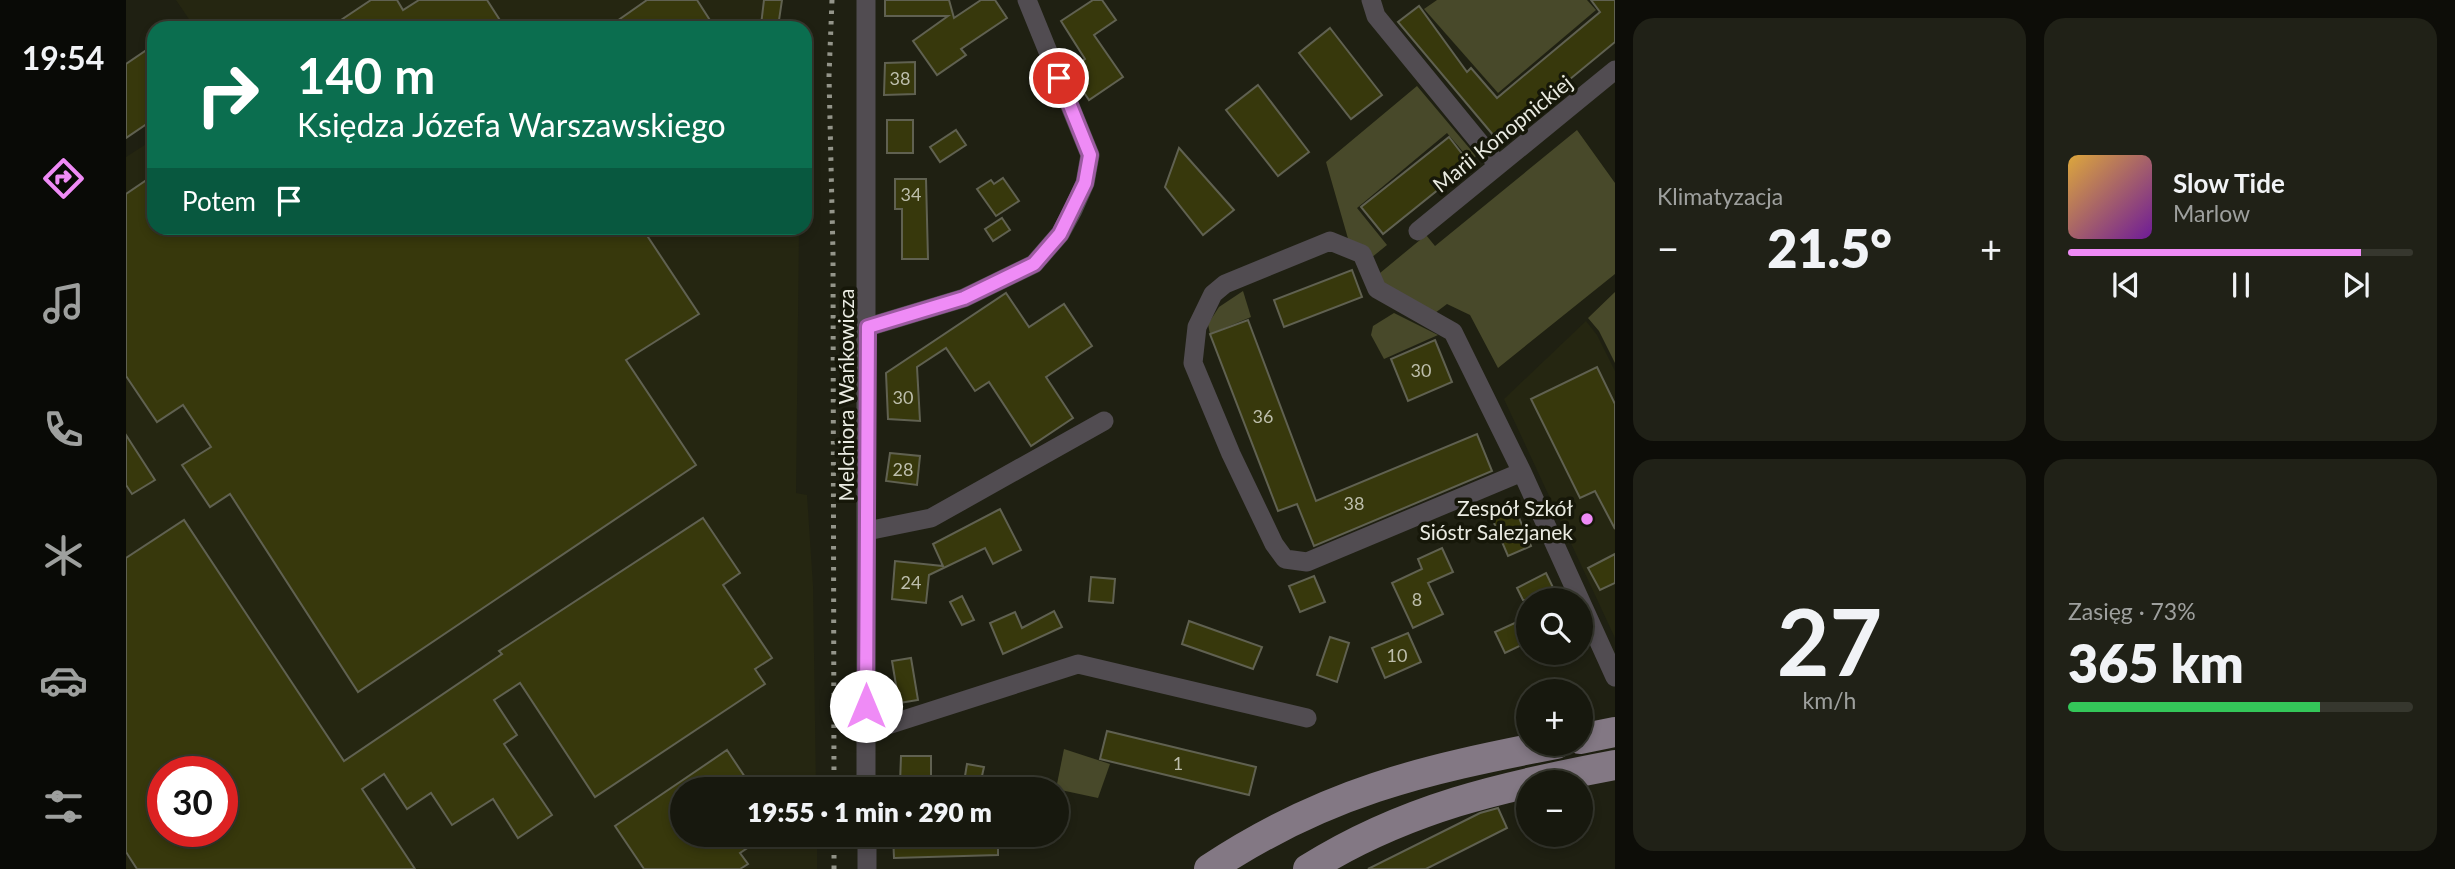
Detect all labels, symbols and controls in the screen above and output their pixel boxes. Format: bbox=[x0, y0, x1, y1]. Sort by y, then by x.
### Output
text: 19:54 bbox=[22, 38, 104, 77]
text: 140 m bbox=[297, 46, 435, 104]
pin bbox=[1029, 48, 1089, 108]
icon: right bbox=[182, 49, 273, 140]
icon: arrive bbox=[1040, 59, 1078, 97]
house number: 38 bbox=[890, 67, 910, 89]
street label: Marii Konopnickiej bbox=[1427, 69, 1577, 197]
text: Księdza Józefa Warszawskiego bbox=[297, 105, 726, 144]
icon: directions bbox=[39, 154, 88, 203]
text: Slow Tide bbox=[2173, 167, 2285, 199]
icon: arrive bbox=[270, 182, 308, 220]
text: Klimatyzacja bbox=[1657, 182, 1783, 210]
house number: 34 bbox=[901, 183, 921, 205]
text: Potem bbox=[182, 185, 256, 217]
text: Marlow bbox=[2173, 199, 2250, 227]
text: 21.5° bbox=[1767, 217, 1892, 279]
text: − bbox=[1657, 225, 1679, 271]
text: + bbox=[1980, 225, 2002, 271]
icon: previous bbox=[2107, 266, 2145, 304]
icon: pause bbox=[2222, 266, 2260, 304]
icon: next bbox=[2337, 266, 2375, 304]
icon: music bbox=[39, 279, 88, 328]
street label: Melchiora Wańkowicza bbox=[833, 289, 858, 501]
house number: 30 bbox=[1411, 359, 1431, 381]
house number: 30 bbox=[893, 386, 913, 408]
icon: phone bbox=[39, 405, 88, 454]
house number: 36 bbox=[1253, 405, 1273, 427]
house number: 28 bbox=[893, 458, 913, 480]
house number: 38 bbox=[1344, 492, 1364, 514]
place label: Zespół Szkół Sióstr Salezjanek bbox=[1419, 495, 1574, 544]
marker: Zespół Szkół Sióstr Salezjanek bbox=[1579, 511, 1595, 527]
icon: climate bbox=[39, 531, 88, 580]
house number: 24 bbox=[901, 571, 921, 593]
text: 27 bbox=[1777, 586, 1882, 695]
house number: 8 bbox=[1412, 588, 1422, 610]
map controls bbox=[1516, 588, 1593, 847]
button: search bbox=[1516, 588, 1593, 665]
text: Zasięg · 73% bbox=[2068, 597, 2196, 625]
text: 365 km bbox=[2068, 632, 2244, 694]
house number: 10 bbox=[1387, 644, 1407, 666]
icon: car bbox=[39, 656, 88, 705]
position arrow bbox=[829, 669, 903, 743]
button: + bbox=[1516, 679, 1593, 756]
text: km/h bbox=[1803, 686, 1856, 714]
house number: 1 bbox=[1173, 752, 1183, 774]
speed limit sign: 30 bbox=[147, 756, 238, 847]
button: − bbox=[1516, 770, 1593, 847]
icon: filters bbox=[39, 782, 88, 831]
text: 19:55 · 1 min · 290 m bbox=[747, 796, 992, 828]

